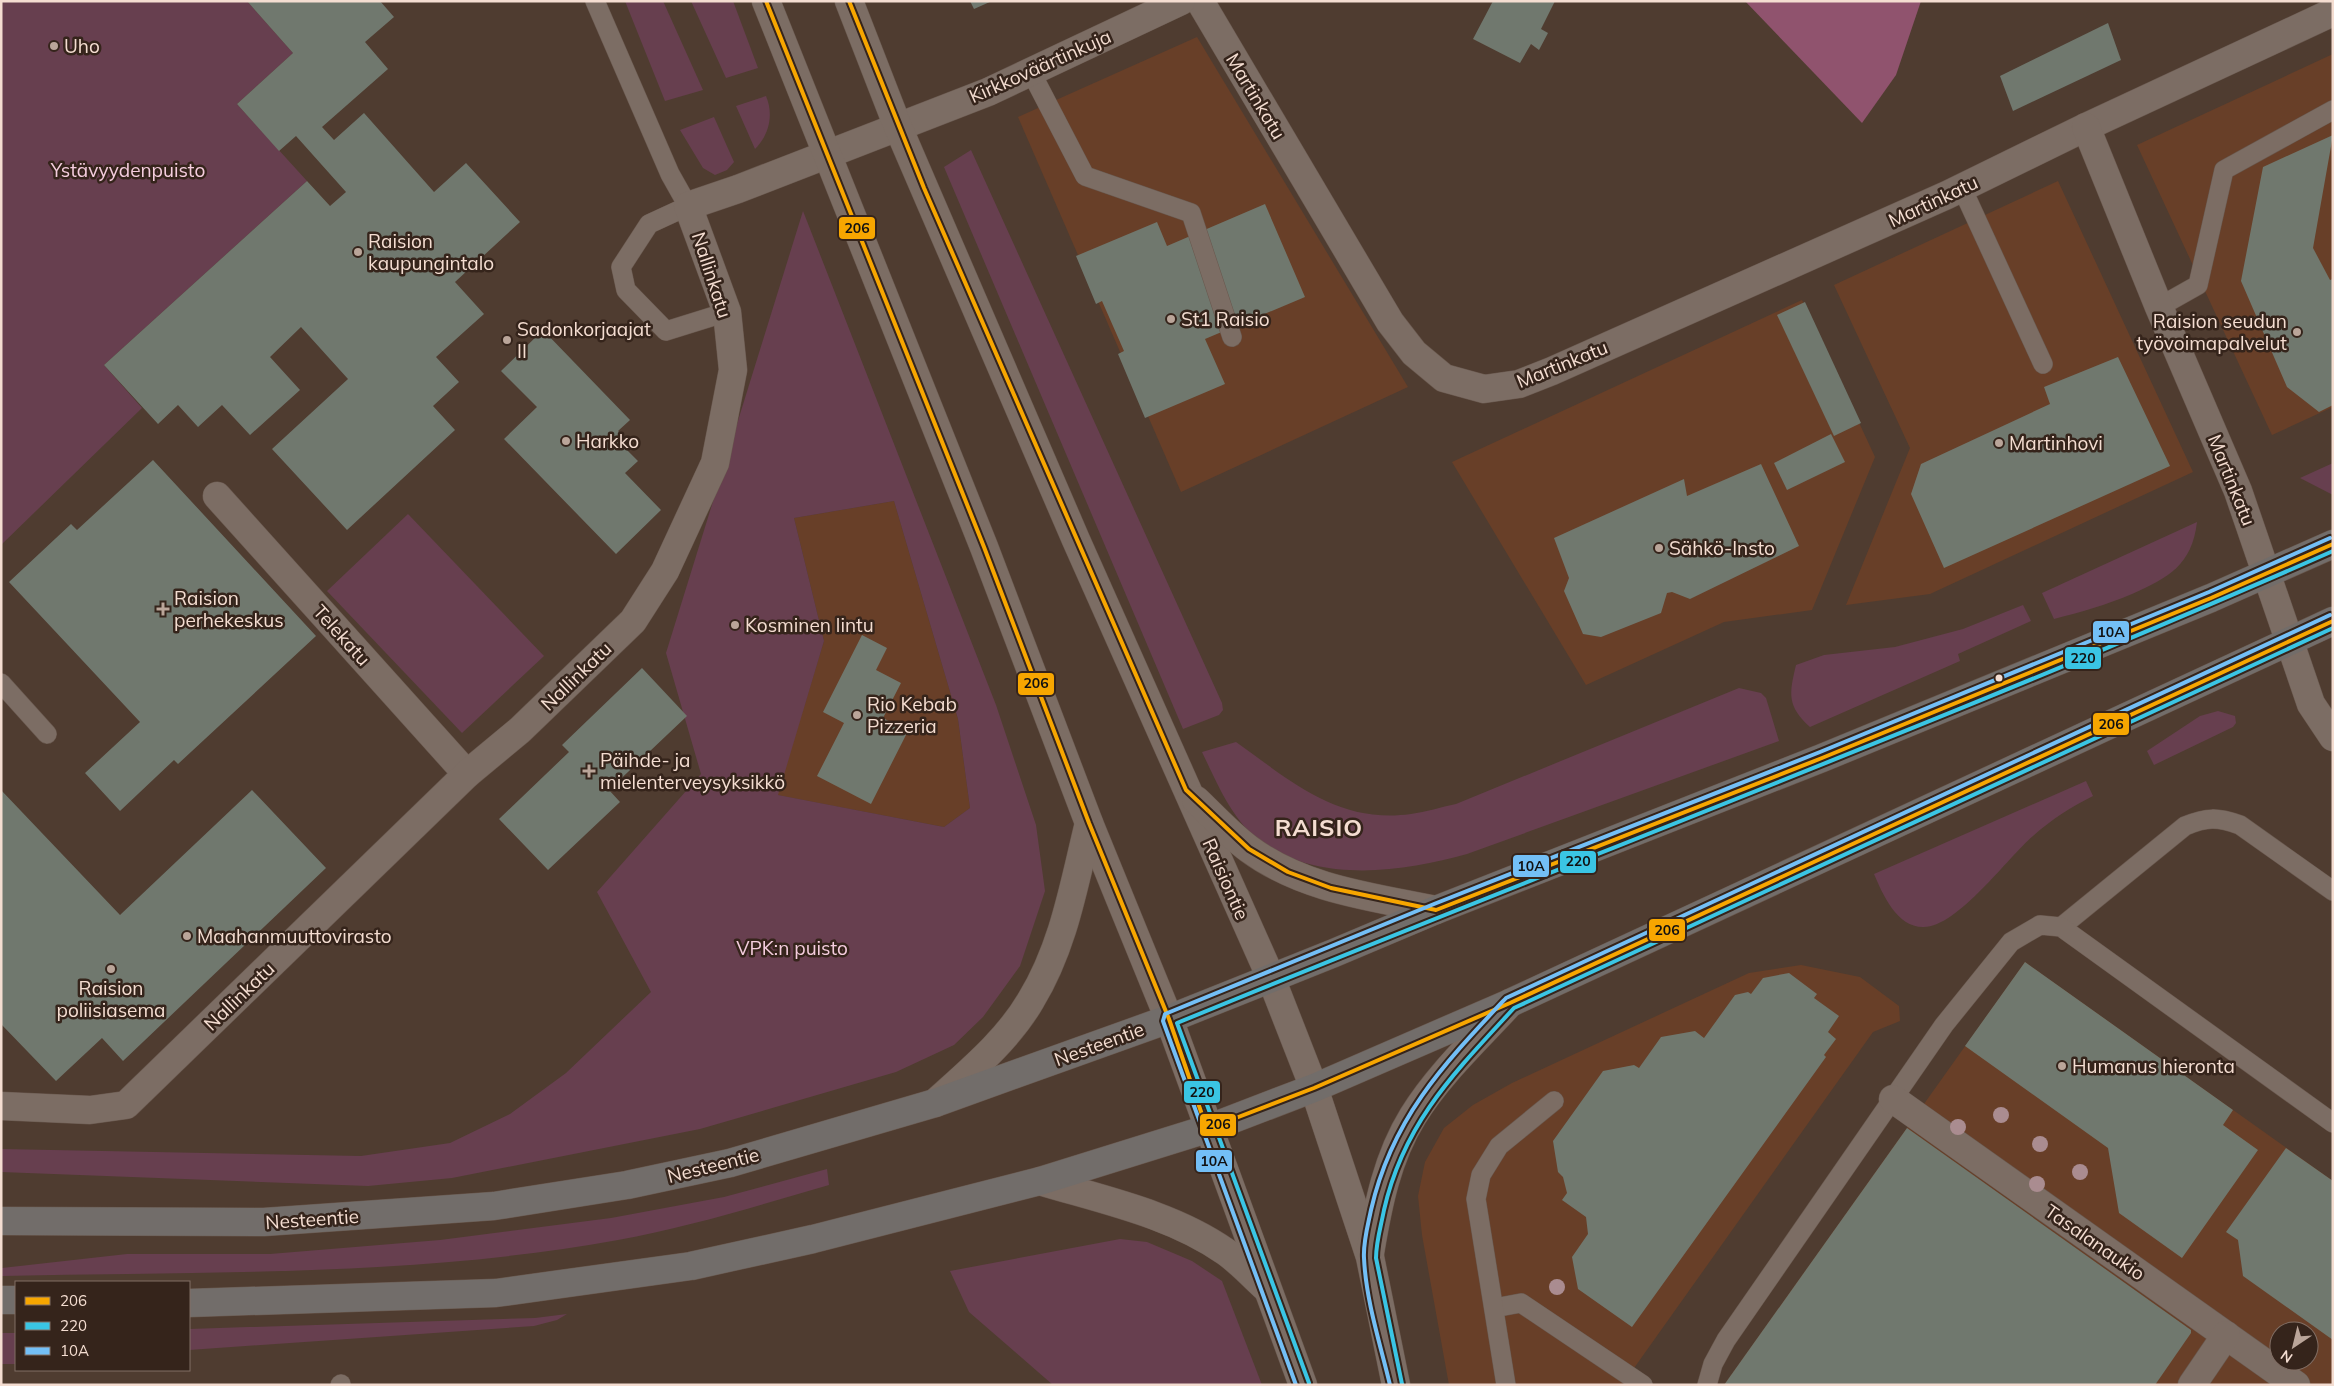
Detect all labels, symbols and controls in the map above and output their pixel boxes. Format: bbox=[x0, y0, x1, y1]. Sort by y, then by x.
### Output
street label: Kirkkoväärtinkuja bbox=[965, 24, 1115, 108]
place label: Uho bbox=[64, 34, 100, 58]
marker: Uho bbox=[48, 40, 60, 52]
street label: Martinkatu bbox=[1221, 49, 1291, 143]
park label: Ystävyydenpuisto bbox=[50, 158, 205, 182]
street label: Martinkatu bbox=[1884, 170, 1982, 232]
line badge: 206 bbox=[838, 216, 876, 240]
text: 206 bbox=[844, 219, 870, 237]
place label: Raision kaupungintalo bbox=[368, 229, 494, 275]
street label: Nallinkatu bbox=[687, 229, 737, 321]
marker: Raision kaupungintalo bbox=[352, 246, 364, 258]
place label: St1 Raisio bbox=[1181, 307, 1270, 331]
place label: Raision seudun työvoimapalvelut bbox=[2136, 309, 2287, 355]
marker: St1 Raisio bbox=[1165, 313, 1177, 325]
place label: Sadonkorjaajat II bbox=[517, 317, 651, 363]
marker: Raision seudun työvoimapalvelut bbox=[2291, 326, 2303, 338]
marker: Sadonkorjaajat II bbox=[501, 334, 513, 346]
street label: Martinkatu bbox=[1513, 335, 1611, 393]
place label: Harkko bbox=[576, 429, 639, 453]
place label: Martinhovi bbox=[2009, 431, 2103, 455]
street label: Martinkatu bbox=[2203, 431, 2261, 529]
marker: Harkko bbox=[560, 435, 572, 447]
marker: Martinhovi bbox=[1993, 437, 2005, 449]
place label: Sähkö-Insto bbox=[1669, 536, 1775, 560]
marker: Sähkö-Insto bbox=[1653, 542, 1665, 554]
place label: Raision perhekeskus bbox=[174, 586, 284, 632]
street label: Telekatu bbox=[308, 600, 376, 670]
marker: Raision perhekeskus bbox=[156, 602, 170, 616]
place label: Kosminen lintu bbox=[745, 613, 874, 637]
marker: Kosminen lintu bbox=[729, 619, 741, 631]
line badge: 10A bbox=[2092, 620, 2130, 644]
text: 10A bbox=[2097, 623, 2125, 641]
street label: Nallinkatu bbox=[536, 636, 616, 716]
line badge: 220 bbox=[2064, 646, 2102, 670]
text: 220 bbox=[2070, 649, 2096, 667]
line badge: 206 bbox=[1017, 672, 1055, 696]
unlabelled marker bbox=[1994, 673, 2004, 683]
text: 206 bbox=[1023, 674, 1049, 692]
place label: Rio Kebab Pizzeria bbox=[867, 692, 957, 738]
marker: Rio Kebab Pizzeria bbox=[851, 709, 863, 721]
line badge: 206 bbox=[2092, 712, 2130, 736]
text: 206 bbox=[2098, 715, 2124, 733]
place label: Päihde- ja mielenterveysyksikkö bbox=[600, 748, 785, 794]
marker: Päihde- ja mielenterveysyksikkö bbox=[582, 764, 596, 778]
district label: RAISIO bbox=[1275, 812, 1363, 842]
street label: Raisiontie bbox=[1197, 835, 1255, 923]
line badge: 220 bbox=[1559, 850, 1597, 874]
text: 220 bbox=[1565, 852, 1591, 870]
line badge: 10A bbox=[1512, 854, 1550, 878]
text: 10A bbox=[1517, 857, 1545, 875]
line badge: 206 bbox=[1648, 918, 1686, 942]
text: 206 bbox=[1654, 921, 1680, 939]
place label: Maahanmuuttovirasto bbox=[197, 924, 392, 948]
marker: Maahanmuuttovirasto bbox=[181, 930, 193, 942]
park label: VPK:n puisto bbox=[736, 936, 848, 960]
street label: Nallinkatu bbox=[199, 956, 279, 1036]
marker: Raision poliisiasema bbox=[105, 963, 117, 975]
place label: Raision poliisiasema bbox=[56, 976, 166, 1022]
street label: Nesteentie bbox=[1051, 1017, 1147, 1071]
place label: Humanus hieronta bbox=[2072, 1054, 2235, 1078]
marker: Humanus hieronta bbox=[2056, 1060, 2068, 1072]
line badge: 220 bbox=[1183, 1080, 1221, 1104]
text: 220 bbox=[1189, 1083, 1215, 1101]
line badge: 206 bbox=[1199, 1113, 1237, 1137]
text: 206 bbox=[1205, 1115, 1231, 1133]
street label: Nesteentie bbox=[665, 1142, 761, 1188]
line badge: 10A bbox=[1195, 1149, 1233, 1173]
text: 10A bbox=[1200, 1152, 1228, 1170]
street label: Tasalanaukio bbox=[2040, 1199, 2150, 1285]
street label: Nesteentie bbox=[264, 1204, 360, 1234]
legend bbox=[15, 1281, 190, 1371]
text: 206 bbox=[60, 1291, 87, 1310]
text: 220 bbox=[60, 1316, 87, 1335]
north arrow bbox=[2269, 1321, 2319, 1371]
text: 10A bbox=[60, 1341, 89, 1360]
text: N bbox=[2277, 1346, 2296, 1367]

